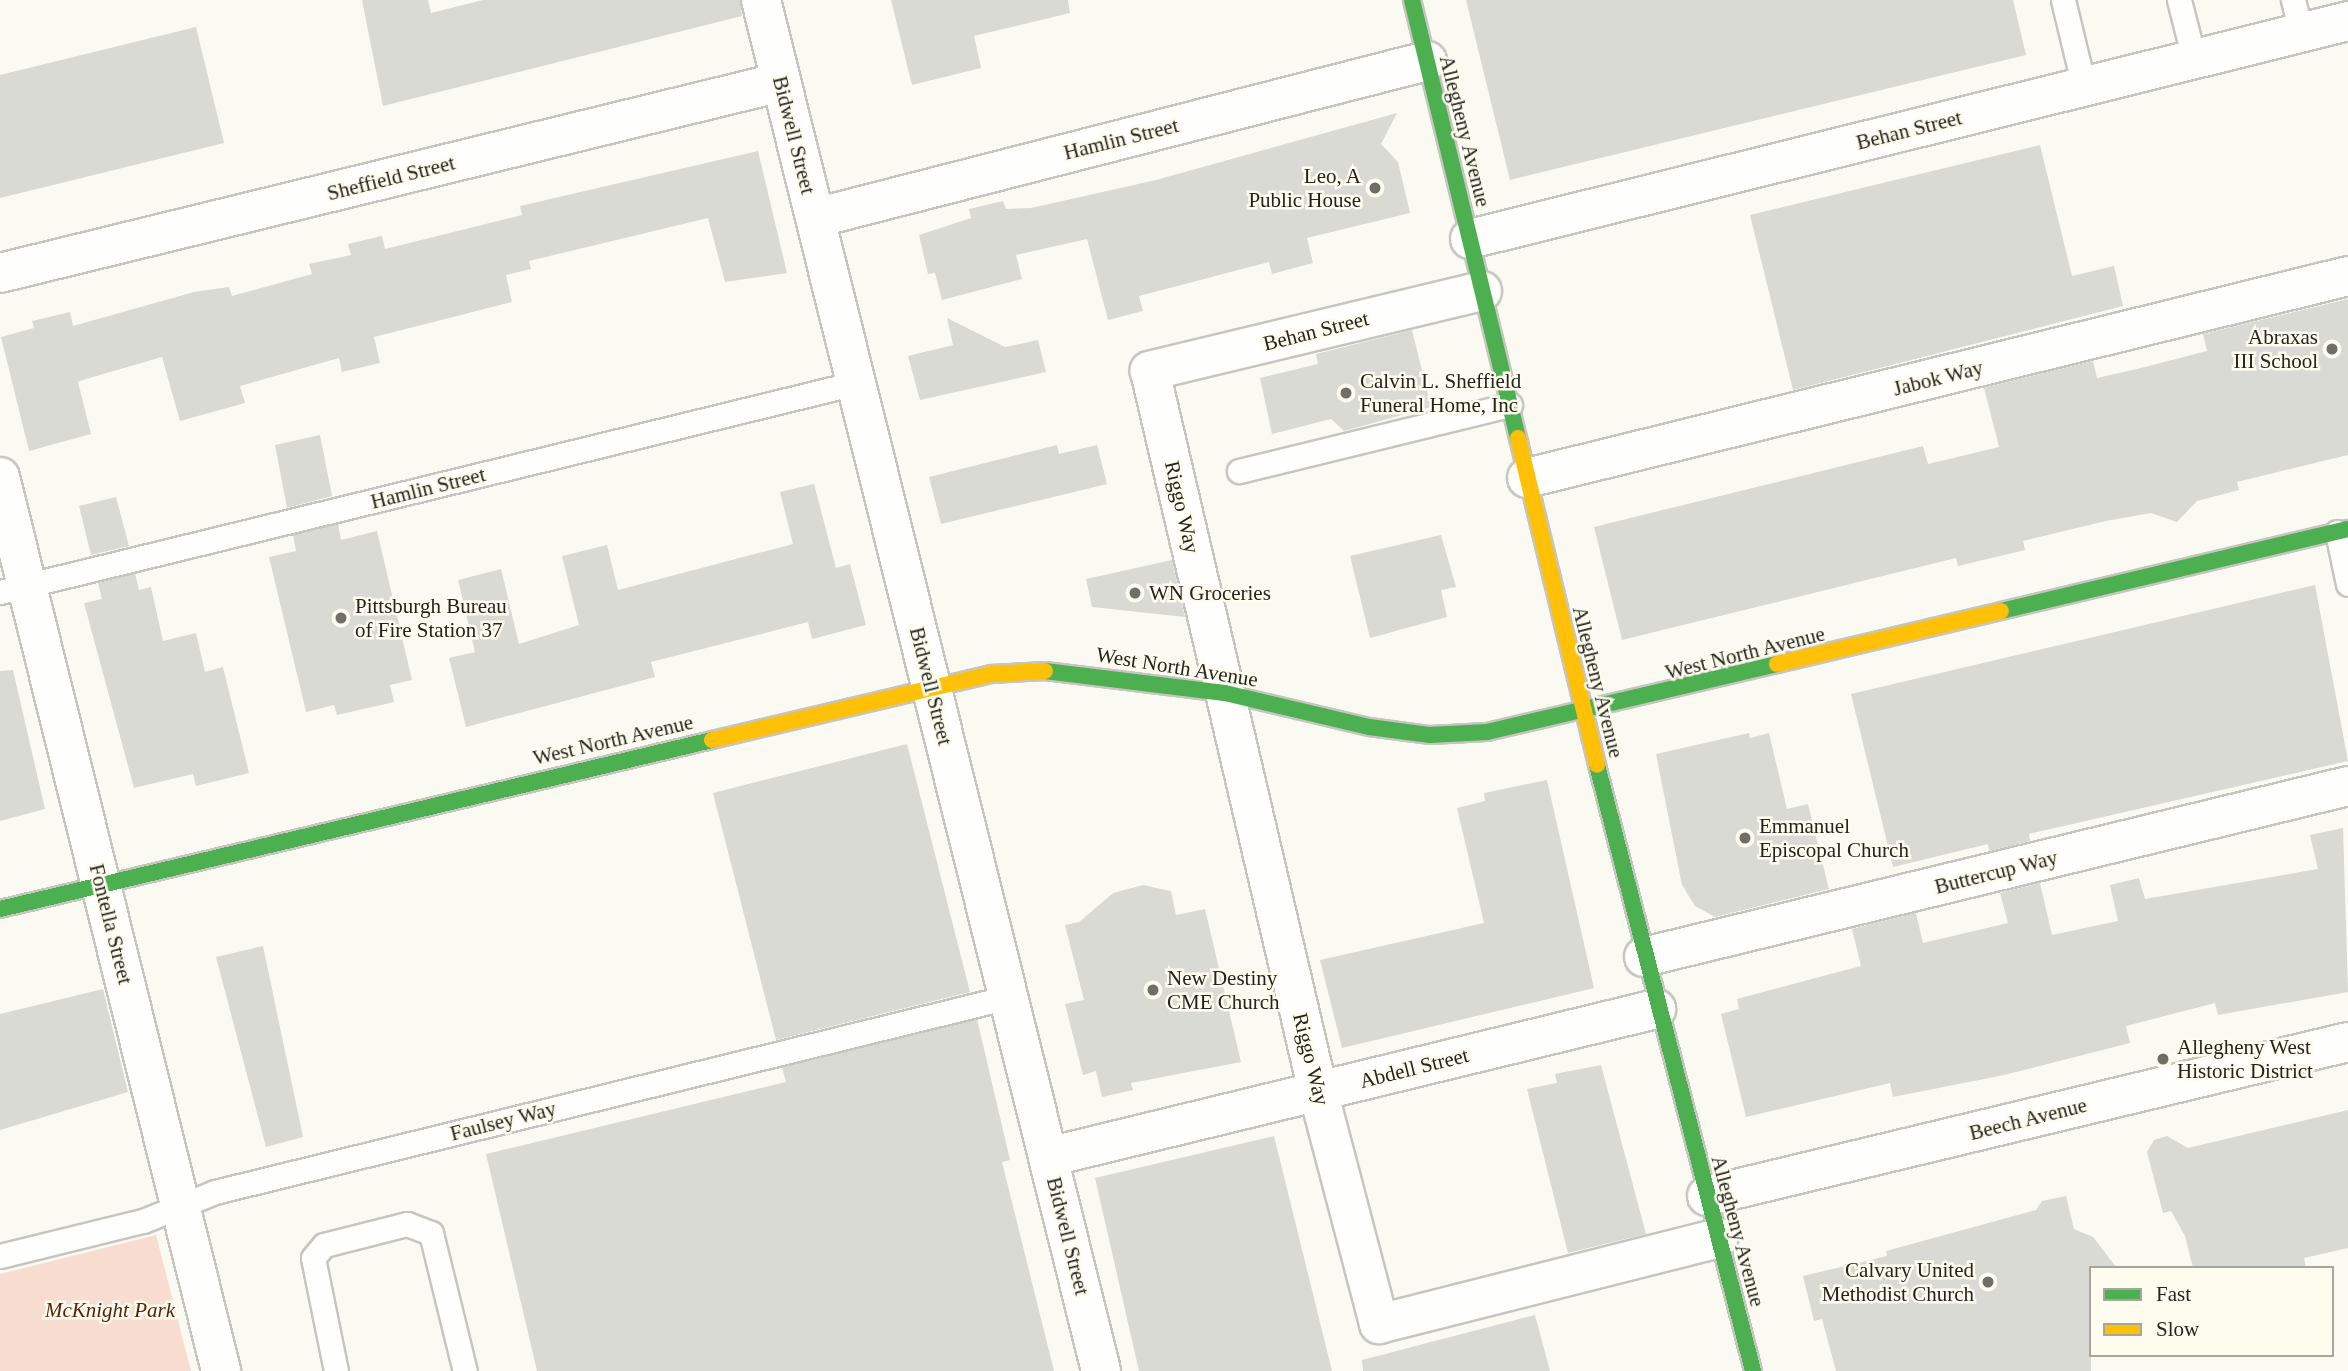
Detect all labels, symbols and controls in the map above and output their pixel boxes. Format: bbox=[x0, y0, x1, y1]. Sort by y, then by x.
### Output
street label: Allegheny Avenue bbox=[1434, 52, 1496, 210]
street label: Bidwell Street bbox=[767, 73, 821, 197]
street label: Behan Street bbox=[1854, 105, 1964, 155]
street label: Hamlin Street bbox=[1061, 113, 1181, 165]
street label: Sheffield Street bbox=[324, 150, 458, 206]
place label: Leo, A Public House bbox=[1248, 163, 1361, 213]
marker: Leo, A Public House bbox=[1367, 180, 1383, 196]
street label: Behan Street bbox=[1261, 306, 1371, 356]
place label: Abraxas III School bbox=[2233, 324, 2318, 374]
marker: Abraxas III School bbox=[2324, 341, 2340, 357]
street label: Jabok Way bbox=[1890, 355, 1986, 401]
place label: Calvin L. Sheffield Funeral Home, Inc bbox=[1360, 368, 1521, 418]
marker: Calvin L. Sheffield Funeral Home, Inc bbox=[1338, 385, 1354, 401]
street label: Riggo Way bbox=[1159, 458, 1205, 556]
street label: Hamlin Street bbox=[368, 462, 488, 514]
place label: WN Groceries bbox=[1149, 580, 1271, 606]
marker: WN Groceries bbox=[1127, 585, 1143, 601]
place label: Pittsburgh Bureau of Fire Station 37 bbox=[355, 593, 507, 643]
street label: Allegheny Avenue bbox=[1567, 603, 1629, 761]
marker: Pittsburgh Bureau of Fire Station 37 bbox=[333, 610, 349, 626]
street label: West North Avenue bbox=[1662, 621, 1828, 685]
street label: Bidwell Street bbox=[904, 624, 958, 748]
street label: West North Avenue bbox=[1094, 642, 1260, 692]
street label: West North Avenue bbox=[530, 709, 696, 771]
place label: Emmanuel Episcopal Church bbox=[1759, 813, 1909, 863]
marker: Emmanuel Episcopal Church bbox=[1737, 830, 1753, 846]
street label: Buttercup Way bbox=[1932, 845, 2060, 899]
street label: Fontella Street bbox=[84, 861, 138, 987]
place label: New Destiny CME Church bbox=[1167, 965, 1280, 1015]
marker: New Destiny CME Church bbox=[1145, 982, 1161, 998]
street label: Riggo Way bbox=[1287, 1010, 1335, 1108]
place label: Allegheny West Historic District bbox=[2177, 1034, 2313, 1084]
street label: Abdell Street bbox=[1357, 1042, 1471, 1094]
marker: Allegheny West Historic District bbox=[2155, 1051, 2171, 1067]
street label: Beech Avenue bbox=[1966, 1092, 2090, 1146]
street label: Faulsey Way bbox=[447, 1096, 559, 1146]
street label: Allegheny Avenue bbox=[1706, 1152, 1770, 1310]
street label: Bidwell Street bbox=[1041, 1174, 1095, 1298]
place label: Calvary United Methodist Church bbox=[1822, 1257, 1974, 1307]
legend bbox=[2089, 1266, 2334, 1357]
marker: Calvary United Methodist Church bbox=[1980, 1274, 1996, 1290]
text: Fast bbox=[2156, 1282, 2191, 1306]
park label: McKnight Park bbox=[45, 1297, 175, 1323]
text: Slow bbox=[2156, 1317, 2199, 1341]

